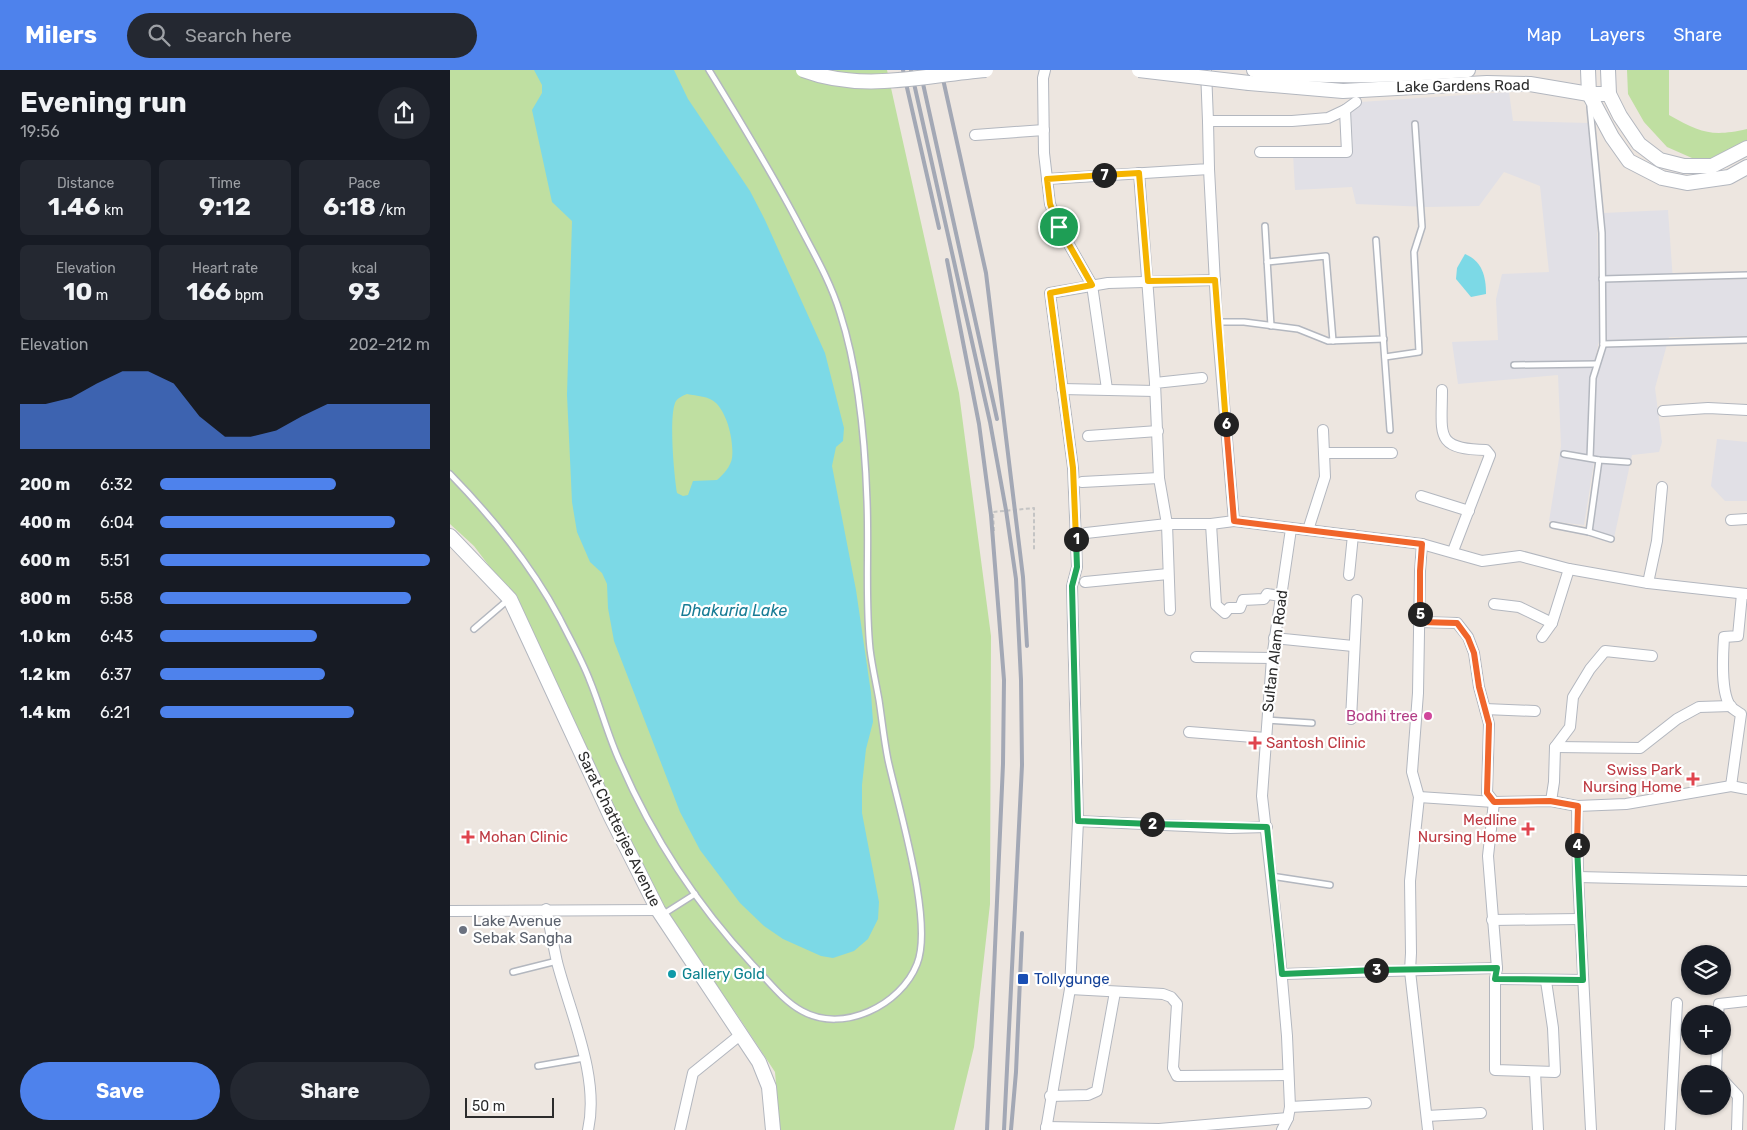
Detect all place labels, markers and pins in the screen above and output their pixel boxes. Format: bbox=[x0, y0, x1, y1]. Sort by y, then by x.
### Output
pin: 7 bbox=[1092, 162, 1116, 188]
pin bbox=[1038, 206, 1080, 248]
pin: 6 bbox=[1214, 412, 1238, 436]
pin: 1 bbox=[1064, 526, 1088, 552]
pin: 5 bbox=[1408, 602, 1432, 626]
place label: Bodhi tree bbox=[1346, 707, 1418, 725]
marker: Bodhi tree bbox=[1422, 710, 1434, 722]
place label: Santosh Clinic bbox=[1266, 734, 1366, 752]
marker: Santosh Clinic bbox=[1248, 736, 1262, 750]
place label: Swiss Park Nursing Home bbox=[1583, 761, 1682, 796]
marker: Swiss Park Nursing Home bbox=[1686, 772, 1700, 786]
place label: Medline Nursing Home bbox=[1418, 811, 1517, 846]
pin: 2 bbox=[1140, 812, 1164, 836]
marker: Medline Nursing Home bbox=[1521, 822, 1535, 836]
place label: Mohan Clinic bbox=[479, 828, 568, 846]
marker: Mohan Clinic bbox=[461, 830, 475, 844]
pin: 4 bbox=[1564, 832, 1590, 858]
place label: Lake Avenue Sebak Sangha bbox=[473, 912, 572, 947]
marker: Lake Avenue Sebak Sangha bbox=[457, 924, 469, 936]
pin: 3 bbox=[1364, 958, 1388, 982]
place label: Gallery Gold bbox=[682, 965, 765, 983]
marker: Gallery Gold bbox=[666, 968, 678, 980]
place label: Tollygunge bbox=[1034, 970, 1110, 988]
marker: Tollygunge bbox=[1016, 972, 1030, 986]

